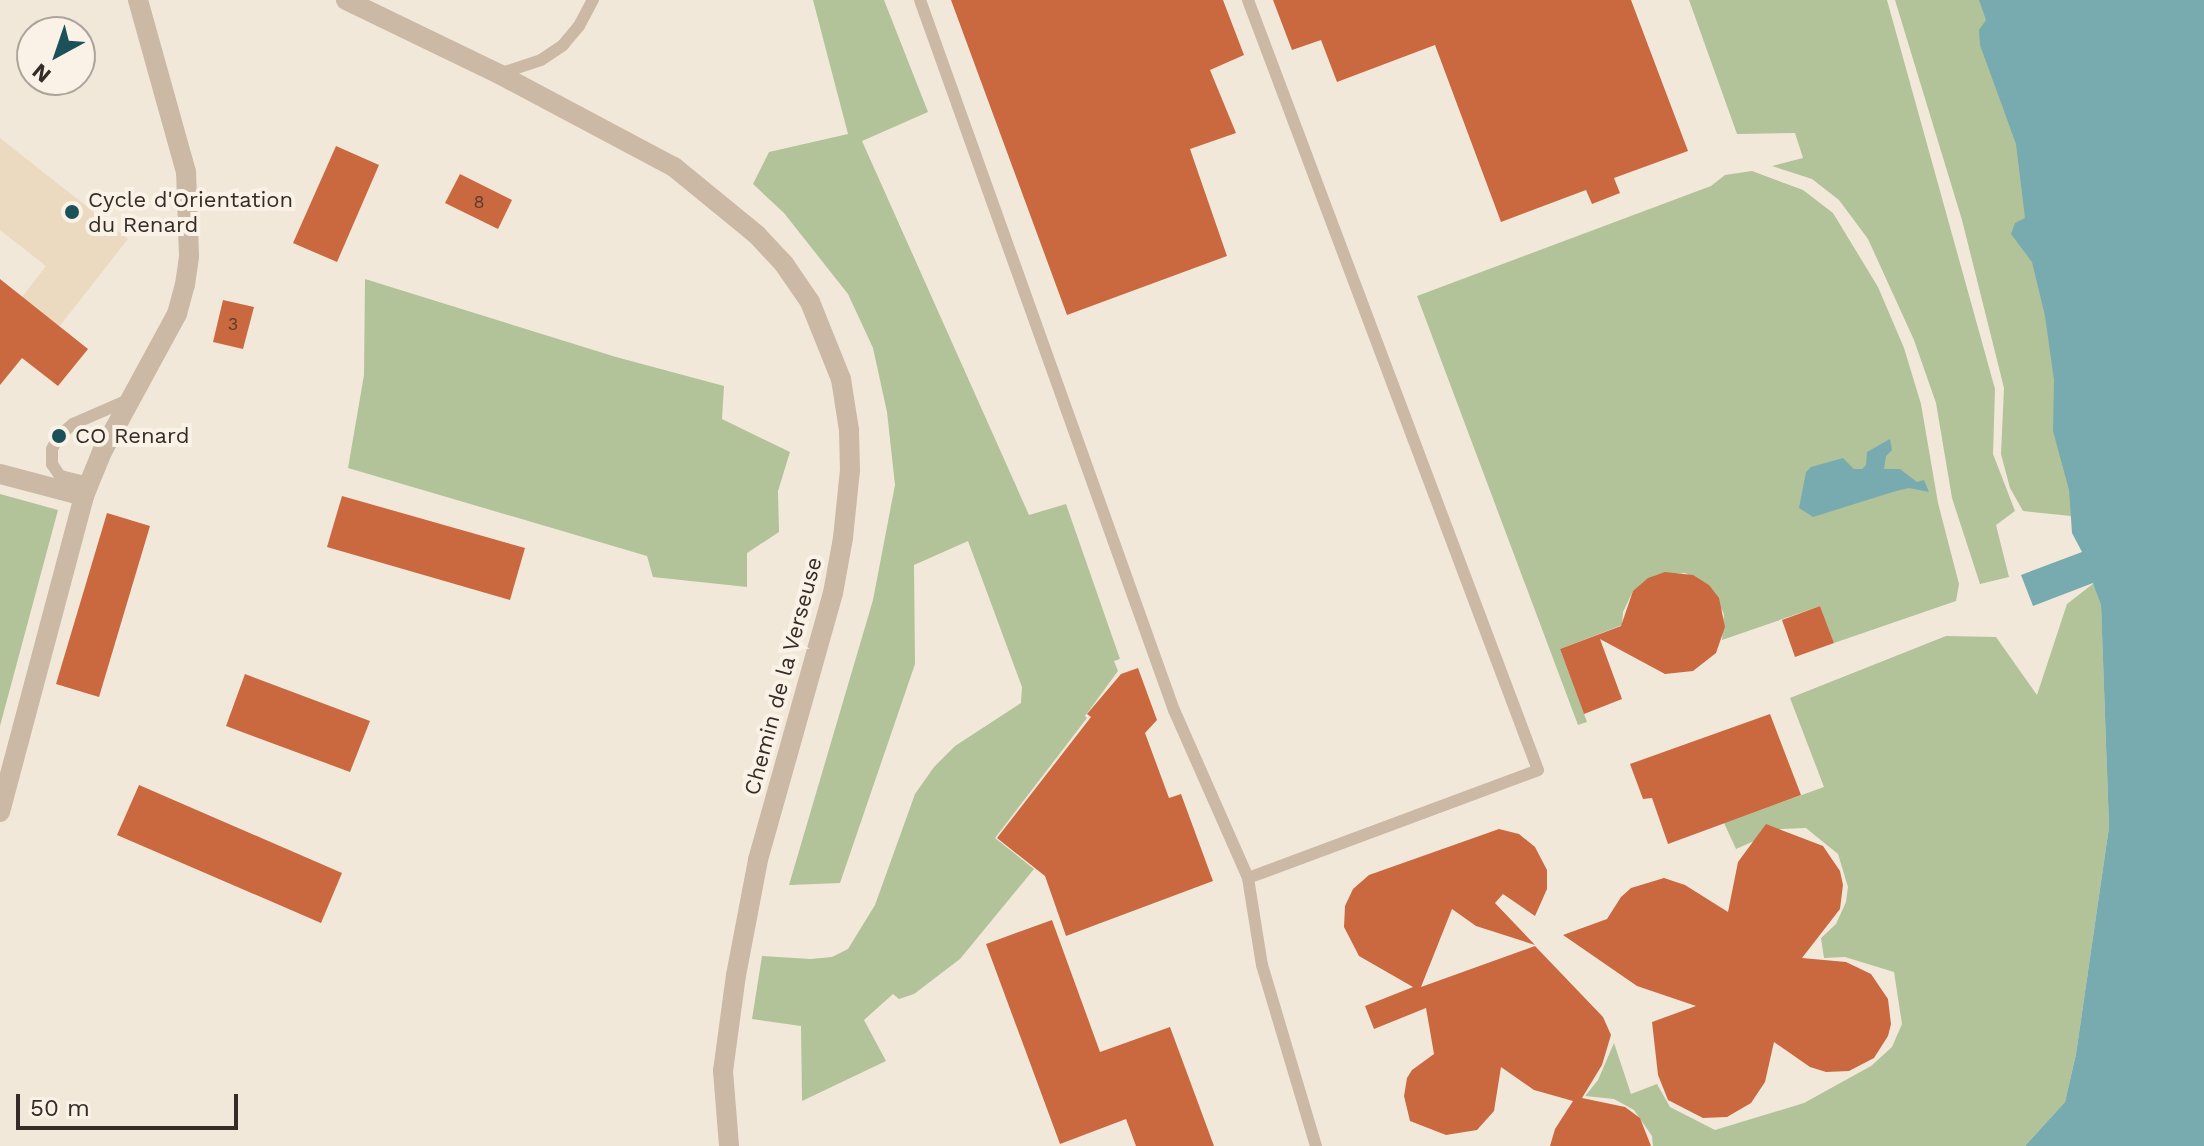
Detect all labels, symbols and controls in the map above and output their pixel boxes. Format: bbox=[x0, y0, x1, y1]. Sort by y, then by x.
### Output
north arrow bbox=[16, 16, 96, 96]
text: N bbox=[27, 58, 56, 88]
place label: Cycle d'Orientation du Renard bbox=[88, 186, 293, 238]
house number: 8 bbox=[473, 191, 485, 213]
marker: Cycle d'Orientation du Renard bbox=[63, 203, 81, 221]
house number: 3 bbox=[228, 313, 238, 335]
place label: CO Renard bbox=[75, 423, 189, 449]
marker: CO Renard bbox=[50, 427, 68, 445]
street label: Chemin de la Verseuse bbox=[738, 553, 828, 799]
scale bar bbox=[20, 1078, 242, 1128]
text: 50 m bbox=[30, 1094, 90, 1122]

